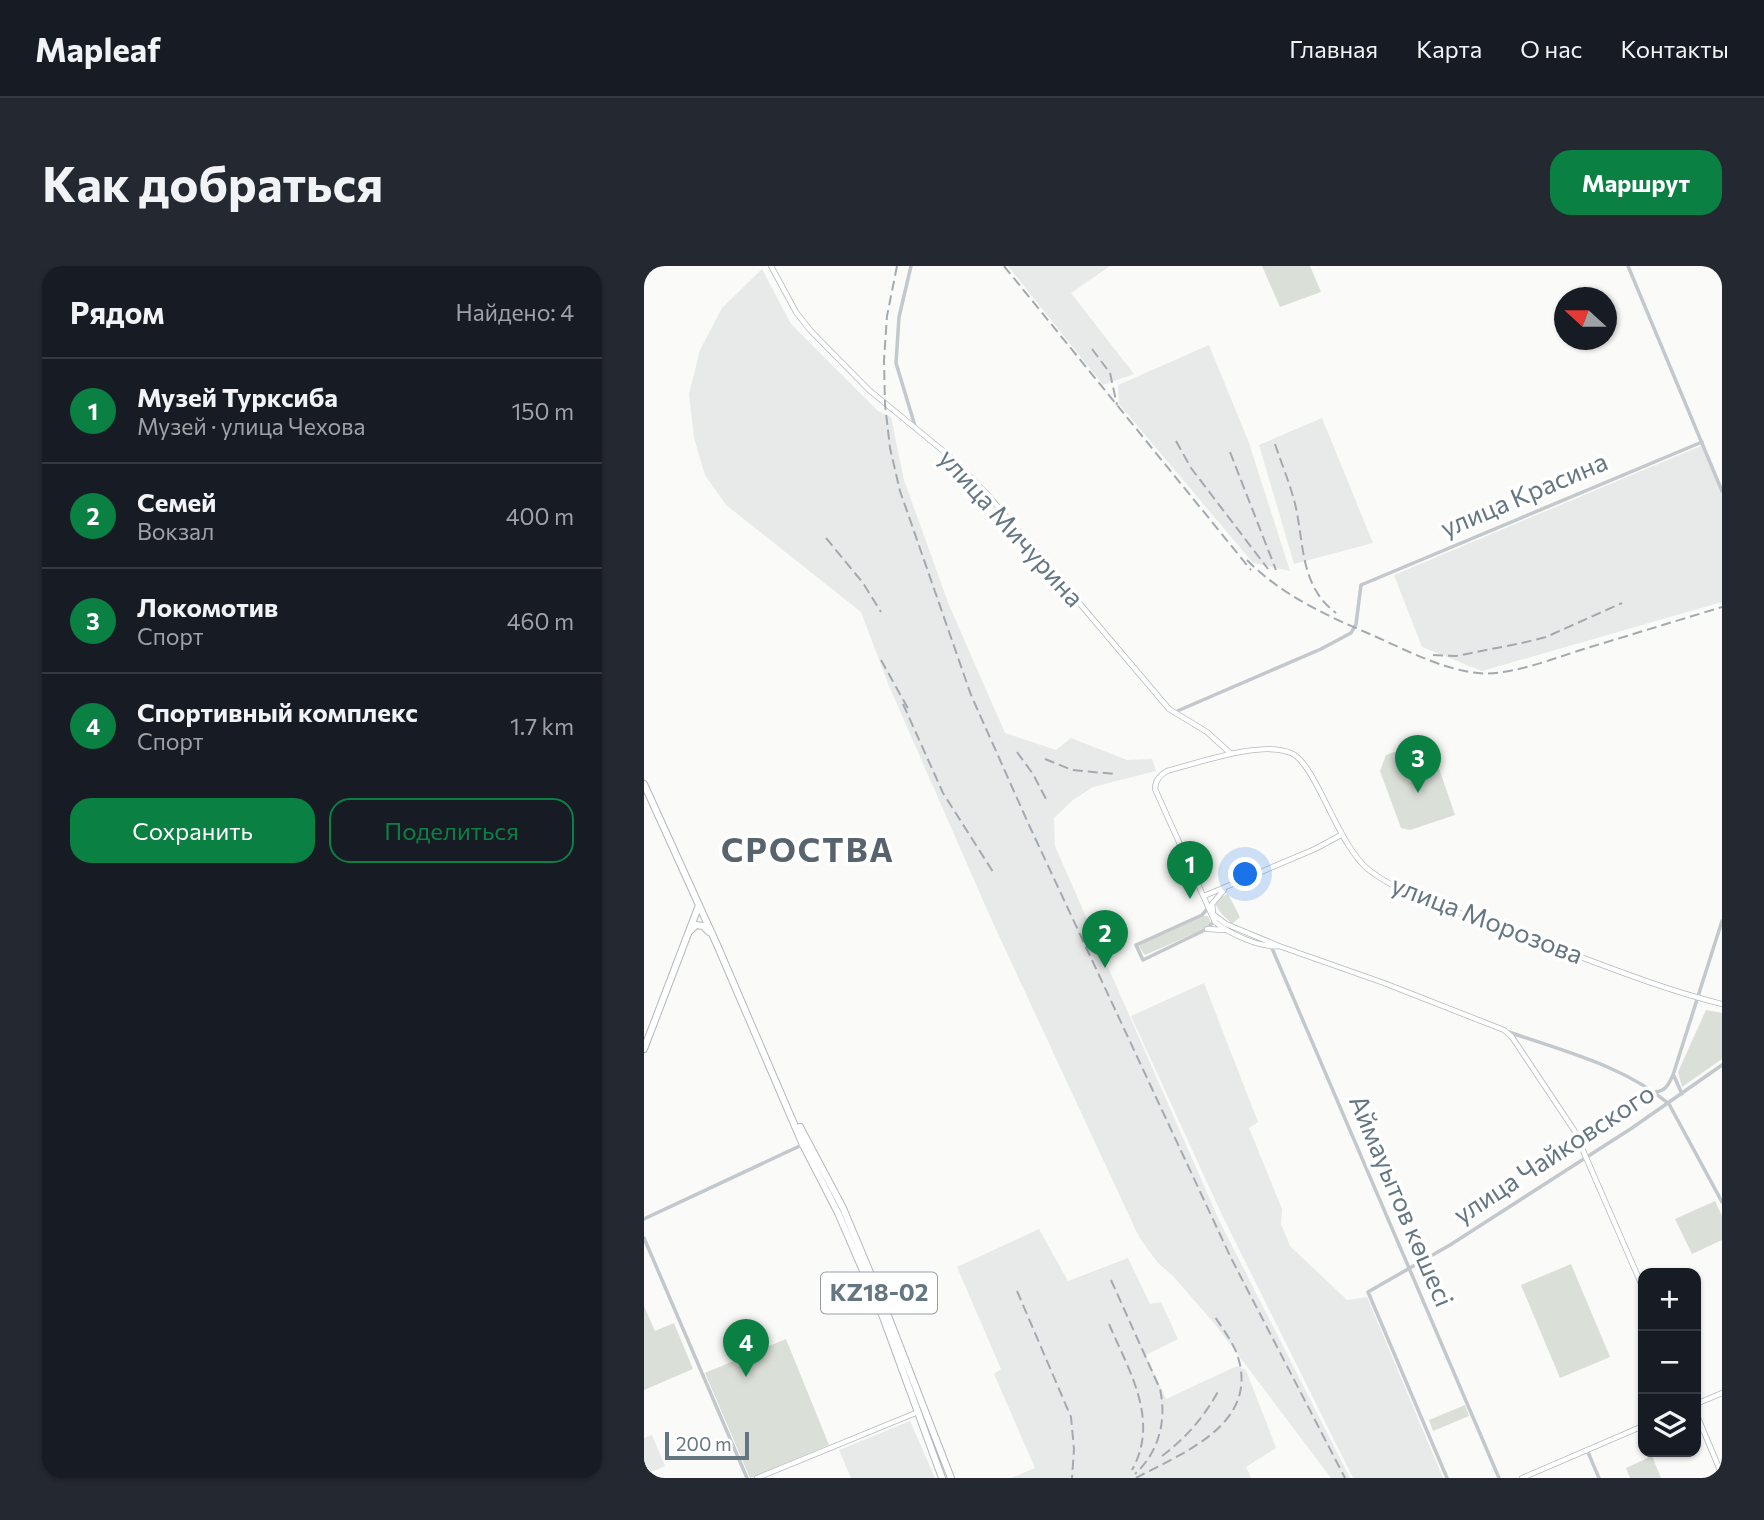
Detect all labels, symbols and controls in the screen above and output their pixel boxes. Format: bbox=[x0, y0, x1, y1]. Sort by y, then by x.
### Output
text: Mapleaf bbox=[35, 28, 161, 69]
text: Главная bbox=[1289, 34, 1378, 63]
text: Карта bbox=[1416, 34, 1482, 63]
text: О нас bbox=[1520, 34, 1582, 63]
text: Контакты bbox=[1620, 34, 1729, 63]
button: Маршрут bbox=[1550, 150, 1722, 215]
text: Как добраться bbox=[42, 152, 383, 212]
north arrow bbox=[1554, 287, 1617, 350]
text: Рядом bbox=[70, 293, 164, 330]
text: Найдено: 4 bbox=[456, 298, 574, 326]
text: Музей Турксиба bbox=[137, 381, 338, 412]
text: 1 bbox=[88, 397, 98, 425]
text: 150 m bbox=[511, 397, 574, 425]
text: Музей · улица Чехова bbox=[137, 412, 365, 440]
street label: улица Мичурина bbox=[933, 442, 1091, 612]
street label: улица Красина bbox=[1435, 445, 1612, 543]
text: Семей bbox=[137, 486, 216, 517]
text: 2 bbox=[86, 502, 100, 530]
text: 400 m bbox=[506, 502, 574, 530]
text: Вокзал bbox=[137, 517, 214, 545]
text: Локомотив bbox=[137, 591, 278, 622]
text: 3 bbox=[86, 607, 100, 635]
text: 460 m bbox=[507, 607, 574, 635]
text: Спорт bbox=[137, 622, 204, 650]
text: Спортивный комплекс bbox=[137, 696, 418, 727]
text: 4 bbox=[86, 712, 100, 740]
text: 1.7 km bbox=[510, 712, 574, 740]
text: Спорт bbox=[137, 727, 204, 755]
pin: 3 bbox=[1395, 735, 1441, 793]
button: Сохранить bbox=[70, 798, 315, 863]
button: Поделиться bbox=[329, 798, 574, 863]
district label: СРОСТВА bbox=[721, 828, 895, 869]
pin: 1 bbox=[1167, 841, 1213, 899]
your location bbox=[1228, 857, 1262, 891]
street label: улица Морозова bbox=[1387, 868, 1588, 969]
pin: 2 bbox=[1082, 910, 1128, 968]
street label: улица Чайковского bbox=[1447, 1076, 1659, 1229]
street label: Аймауытов көшесі bbox=[1344, 1090, 1461, 1311]
map controls bbox=[1638, 1268, 1701, 1457]
button: + bbox=[1638, 1268, 1701, 1331]
road number: KZ18-02 bbox=[821, 1273, 937, 1314]
pin: 4 bbox=[723, 1319, 769, 1377]
button: − bbox=[1638, 1331, 1701, 1394]
button: layers bbox=[1638, 1394, 1701, 1457]
scale bar bbox=[665, 1429, 749, 1461]
text: 200 m bbox=[676, 1432, 732, 1455]

